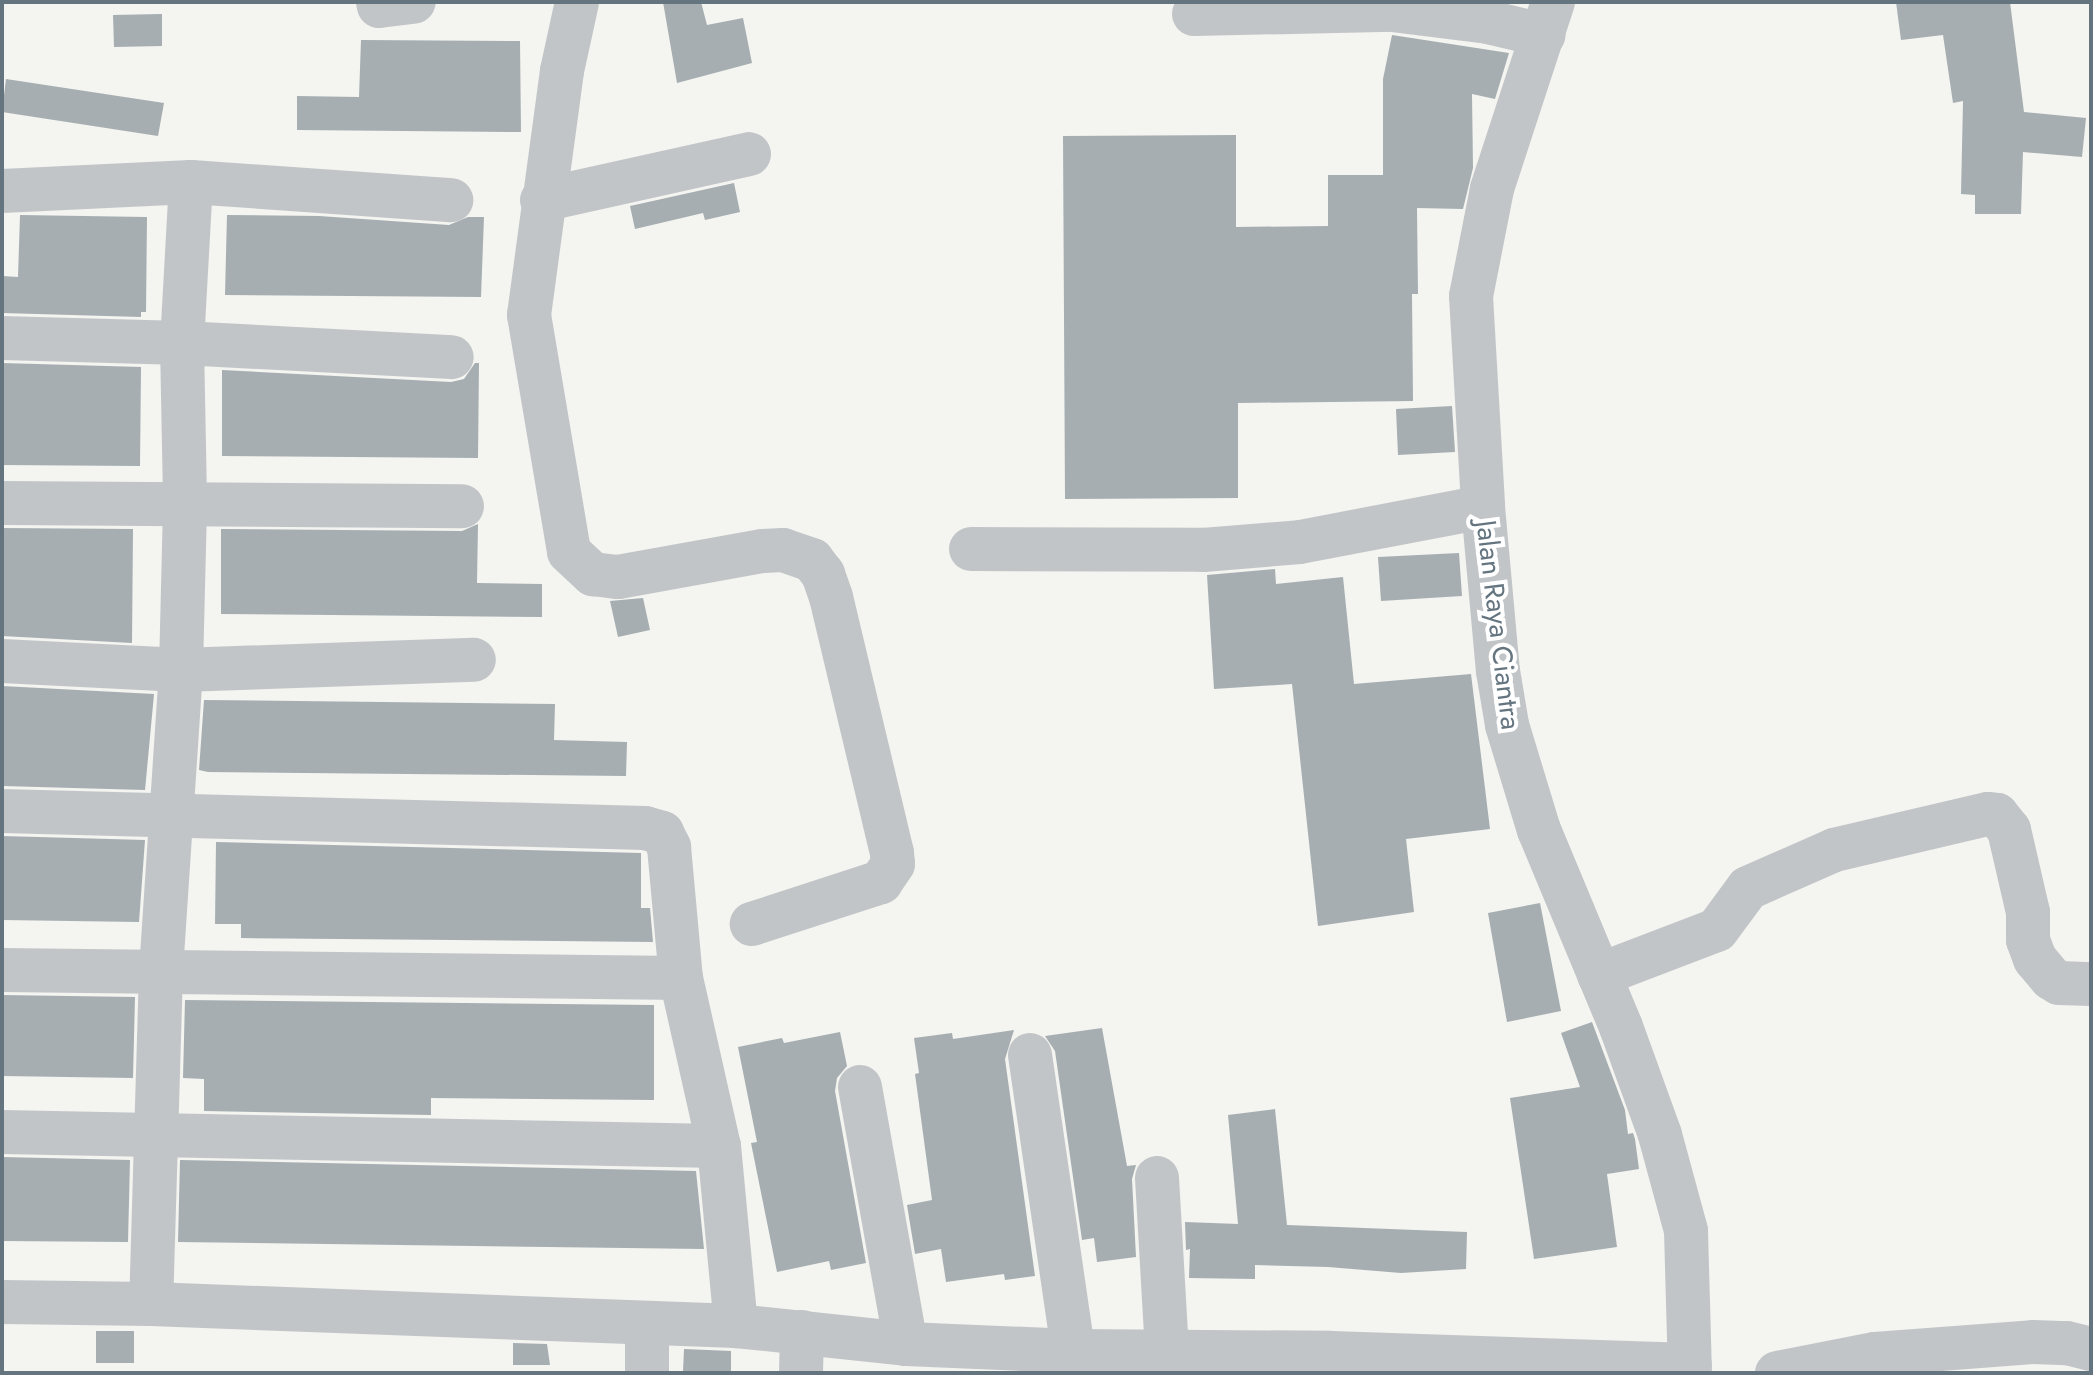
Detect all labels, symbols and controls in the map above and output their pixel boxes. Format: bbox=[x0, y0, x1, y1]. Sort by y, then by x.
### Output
street label: Jalan Raya Ciantra bbox=[1468, 518, 1528, 732]

